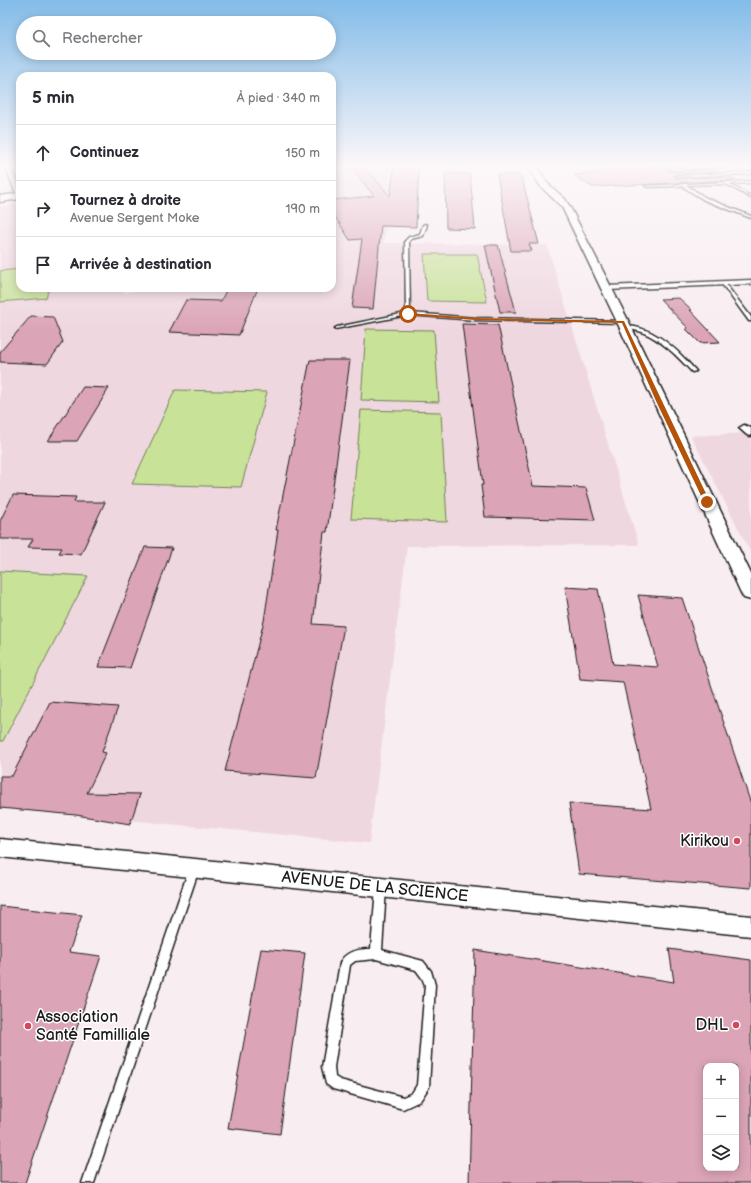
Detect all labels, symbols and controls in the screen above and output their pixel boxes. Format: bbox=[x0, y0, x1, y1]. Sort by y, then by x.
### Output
search box bbox=[16, 16, 336, 60]
icon: search bbox=[30, 27, 52, 49]
text: Rechercher bbox=[62, 29, 142, 48]
text: 5 min bbox=[32, 88, 75, 108]
text: À pied · 340 m bbox=[236, 90, 320, 106]
icon: ahead bbox=[32, 142, 54, 164]
text: Continuez bbox=[70, 143, 139, 162]
text: 150 m bbox=[286, 145, 320, 161]
text: Tournez à droite bbox=[70, 191, 181, 210]
icon: right bbox=[32, 198, 54, 220]
text: 190 m bbox=[286, 201, 320, 217]
text: Avenue Sergent Moke bbox=[70, 210, 199, 226]
icon: arrive bbox=[32, 254, 54, 276]
text: Arrivée à destination bbox=[70, 255, 212, 274]
route start bbox=[399, 305, 417, 323]
route end bbox=[698, 493, 716, 511]
place label: Kirikou bbox=[680, 832, 729, 851]
marker: Kirikou bbox=[732, 836, 742, 846]
street label: AVENUE DE LA SCIENCE bbox=[281, 868, 469, 906]
place label: Association Santé Familliale bbox=[36, 1008, 151, 1045]
place label: DHL bbox=[695, 1016, 729, 1035]
marker: DHL bbox=[731, 1020, 741, 1030]
marker: Association Santé Familliale bbox=[23, 1021, 33, 1031]
map controls bbox=[703, 1063, 739, 1171]
button: + bbox=[703, 1063, 739, 1099]
button: − bbox=[703, 1099, 739, 1135]
button: layers bbox=[703, 1135, 739, 1171]

